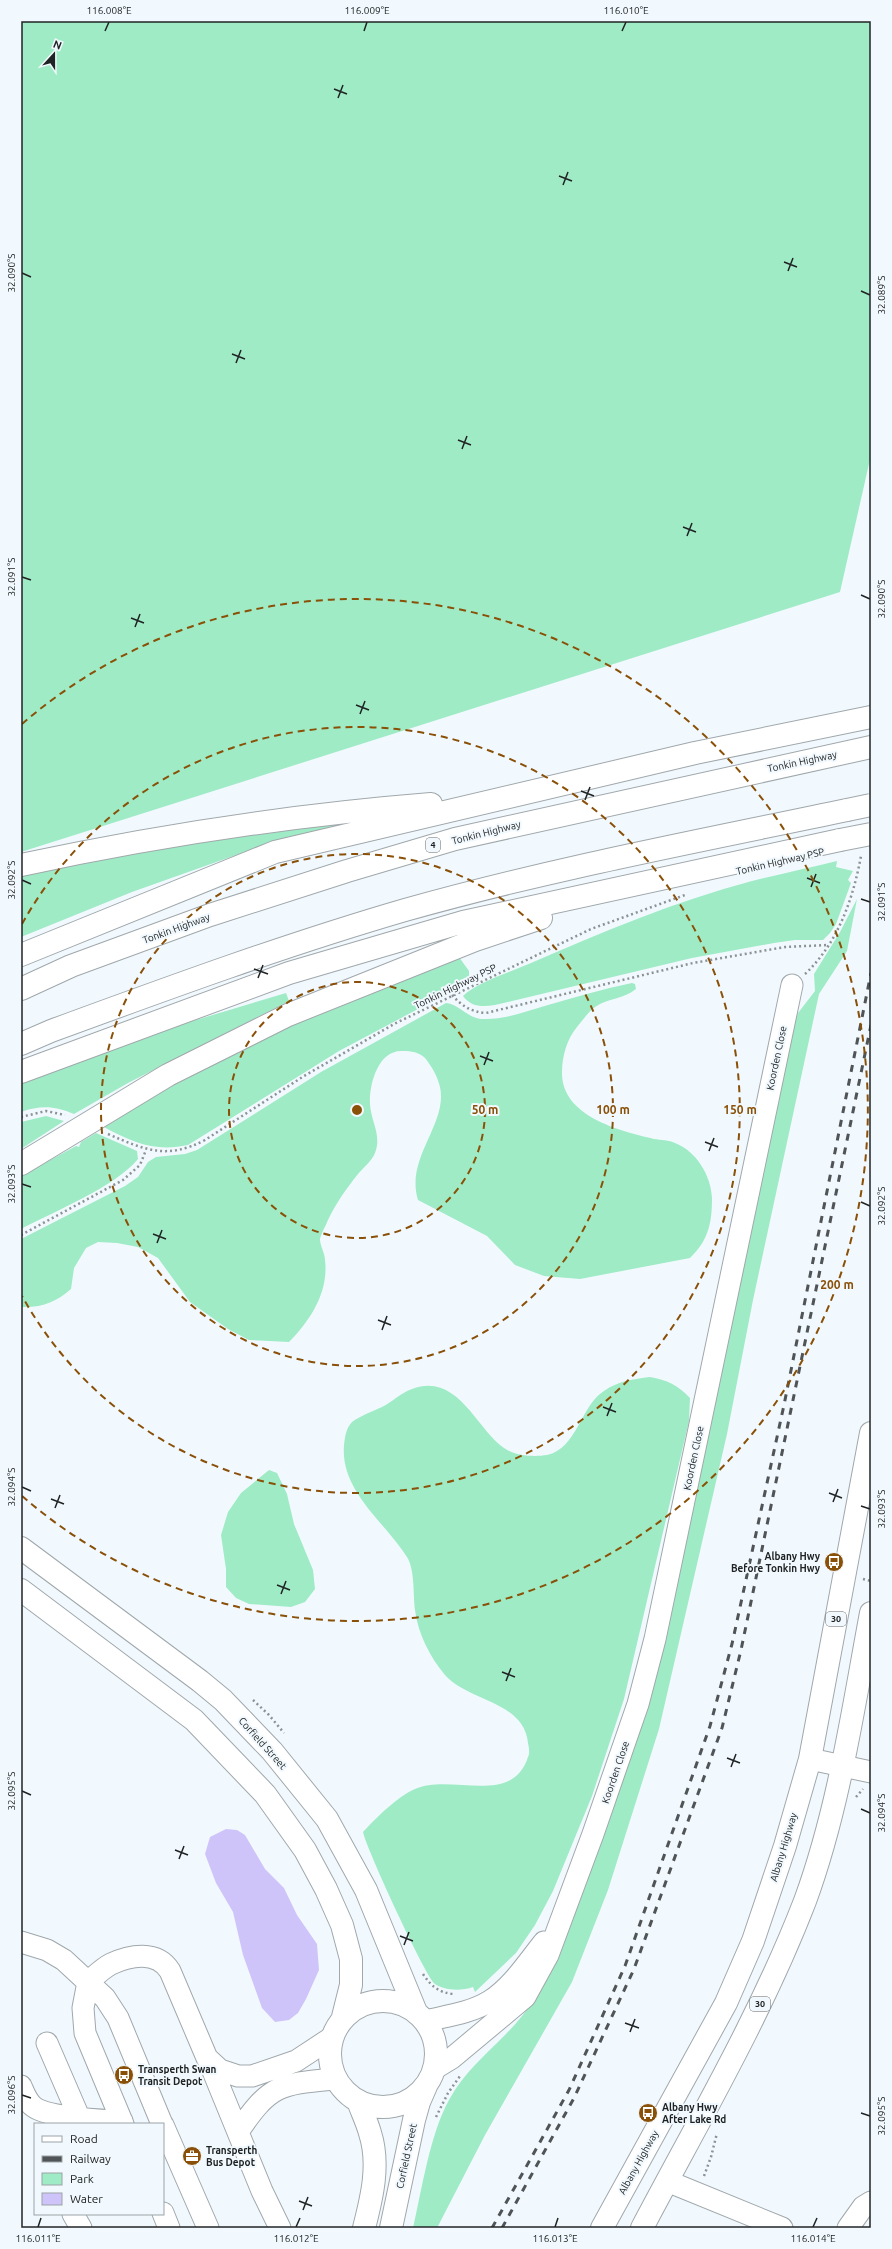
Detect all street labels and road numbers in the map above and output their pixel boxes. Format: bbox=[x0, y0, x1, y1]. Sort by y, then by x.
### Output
street label: Tonkin Highway bbox=[766, 749, 838, 774]
street label: Tonkin Highway bbox=[451, 819, 522, 846]
road number: 4 bbox=[426, 838, 440, 852]
street label: Tonkin Highway PSP bbox=[735, 846, 825, 877]
street label: Tonkin Highway bbox=[141, 911, 211, 946]
street label: Tonkin Highway PSP bbox=[412, 962, 498, 1011]
street label: Koorden Close bbox=[764, 1025, 789, 1091]
street label: Koorden Close bbox=[681, 1425, 706, 1491]
road number: 30 bbox=[826, 1612, 846, 1626]
street label: Corfield Street bbox=[236, 1715, 289, 1772]
street label: Koorden Close bbox=[600, 1740, 631, 1805]
street label: Albany Highway bbox=[768, 1811, 799, 1883]
road number: 30 bbox=[750, 1997, 770, 2011]
street label: Corfield Street bbox=[394, 2123, 419, 2190]
street label: Albany Highway bbox=[616, 2128, 661, 2196]

